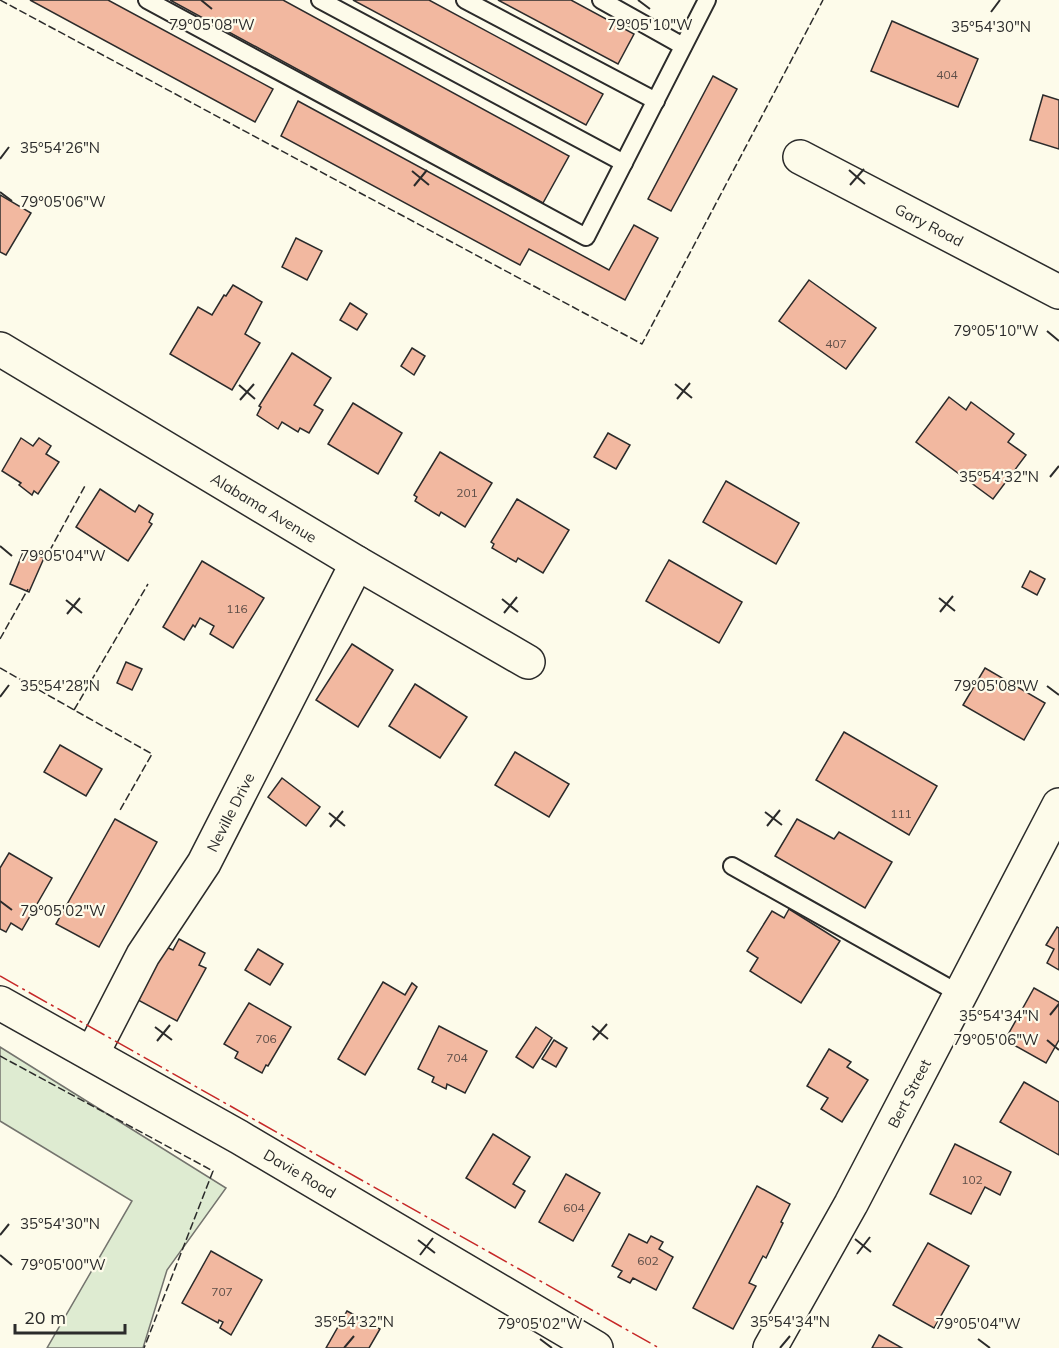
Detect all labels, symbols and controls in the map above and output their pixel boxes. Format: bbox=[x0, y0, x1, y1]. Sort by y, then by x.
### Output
text: 79°05'08"W bbox=[169, 15, 255, 34]
text: 79°05'10"W bbox=[607, 15, 693, 34]
text: 35°54'30"N bbox=[951, 17, 1031, 36]
house number: 404 bbox=[936, 67, 958, 82]
text: 35°54'26"N bbox=[20, 138, 100, 157]
text: 79°05'06"W bbox=[20, 192, 106, 211]
street label: Gary Road bbox=[892, 199, 967, 250]
text: 79°05'10"W bbox=[953, 321, 1039, 340]
house number: 407 bbox=[825, 336, 847, 351]
text: 35°54'32"N bbox=[959, 467, 1039, 486]
street label: Alabama Avenue bbox=[208, 468, 321, 546]
house number: 201 bbox=[456, 485, 478, 500]
text: 79°05'04"W bbox=[20, 546, 106, 565]
house number: 116 bbox=[226, 601, 248, 616]
text: 35°54'28"N bbox=[20, 676, 100, 695]
text: 79°05'08"W bbox=[953, 676, 1039, 695]
street label: Neville Drive bbox=[202, 769, 258, 855]
house number: 111 bbox=[890, 806, 912, 821]
text: 79°05'02"W bbox=[20, 901, 106, 920]
text: 35°54'34"N bbox=[959, 1006, 1039, 1025]
text: 79°05'06"W bbox=[953, 1030, 1039, 1049]
house number: 706 bbox=[255, 1031, 277, 1046]
house number: 704 bbox=[446, 1050, 468, 1065]
street label: Bert Street bbox=[883, 1056, 934, 1131]
street label: Davie Road bbox=[261, 1144, 340, 1202]
house number: 102 bbox=[961, 1172, 983, 1187]
house number: 604 bbox=[563, 1200, 585, 1215]
text: 35°54'30"N bbox=[20, 1214, 100, 1233]
house number: 602 bbox=[637, 1253, 659, 1268]
text: 79°05'00"W bbox=[20, 1255, 106, 1274]
house number: 707 bbox=[211, 1284, 233, 1299]
scale bar bbox=[15, 1297, 124, 1335]
text: 20 m bbox=[24, 1306, 66, 1329]
text: 35°54'32"N bbox=[314, 1312, 394, 1331]
text: 35°54'34"N bbox=[750, 1312, 830, 1331]
text: 79°05'02"W bbox=[497, 1314, 583, 1333]
text: 79°05'04"W bbox=[935, 1314, 1021, 1333]

